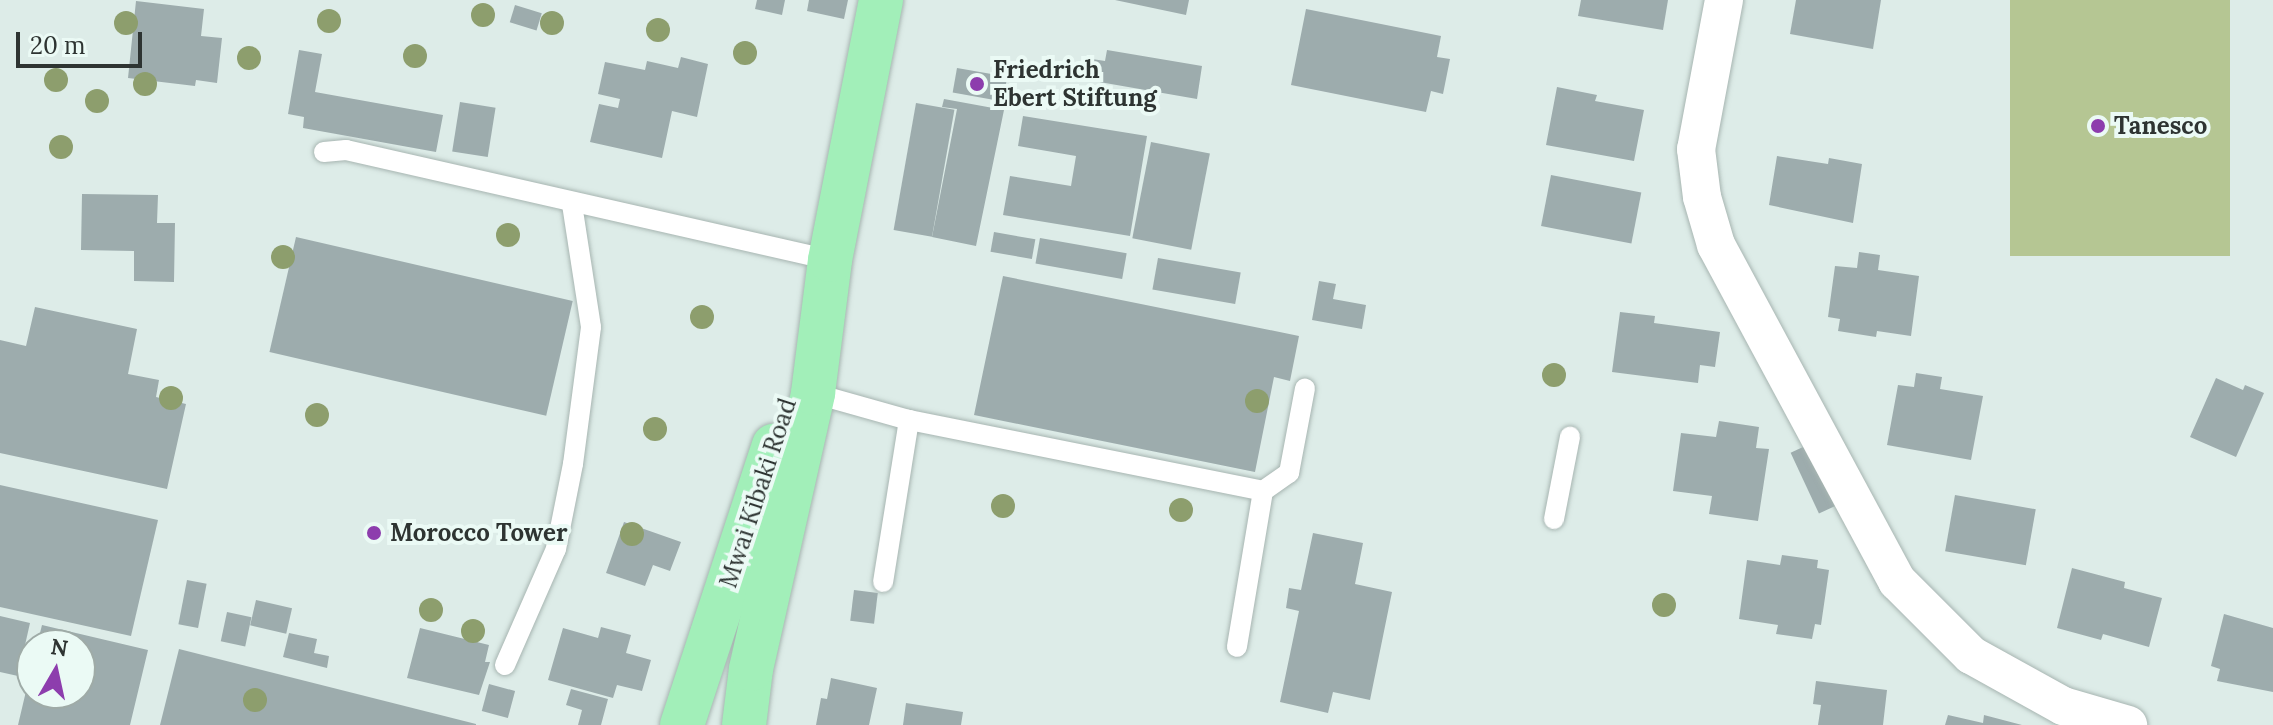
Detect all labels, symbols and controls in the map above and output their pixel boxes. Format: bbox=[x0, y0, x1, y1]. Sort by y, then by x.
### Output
scale bar bbox=[20, 16, 146, 66]
text: 20 m bbox=[30, 30, 86, 61]
place label: Friedrich Ebert Stiftung bbox=[993, 56, 1157, 112]
marker: Friedrich Ebert Stiftung bbox=[968, 75, 986, 93]
place label: Tanesco bbox=[2114, 112, 2207, 140]
marker: Tanesco bbox=[2089, 117, 2107, 135]
street label: Mwai Kibaki Road bbox=[714, 395, 802, 591]
place label: Morocco Tower bbox=[390, 519, 567, 547]
marker: Morocco Tower bbox=[365, 524, 383, 542]
north arrow bbox=[16, 629, 96, 709]
text: N bbox=[49, 632, 70, 662]

